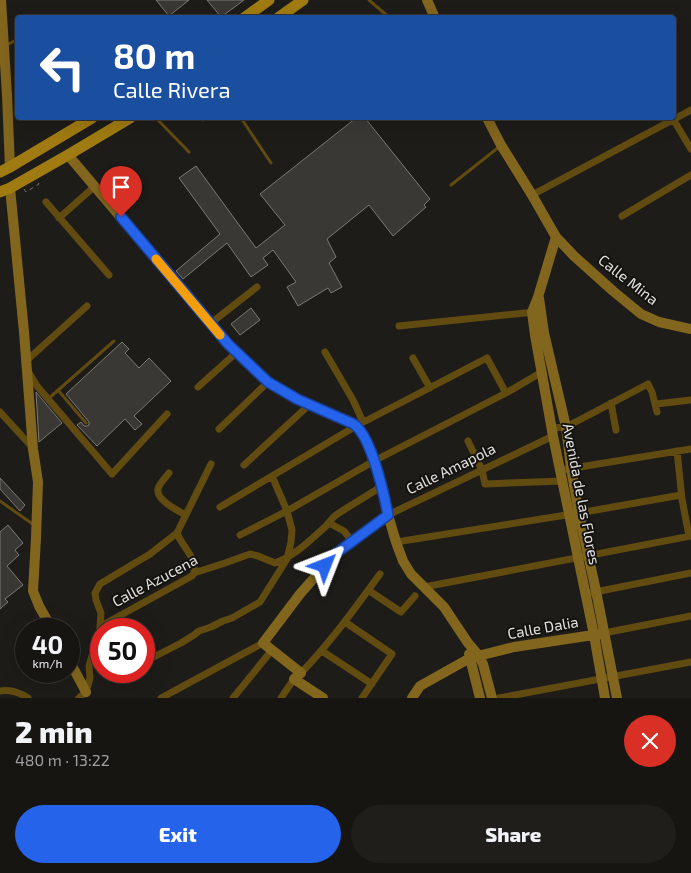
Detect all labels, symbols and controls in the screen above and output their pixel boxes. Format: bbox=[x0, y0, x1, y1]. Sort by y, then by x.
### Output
text: 80 m bbox=[113, 34, 195, 76]
icon: left bbox=[30, 35, 95, 100]
text: Calle Rivera bbox=[113, 76, 231, 102]
pin bbox=[100, 166, 142, 217]
icon: arrive bbox=[107, 173, 135, 201]
street label: Calle Mina bbox=[595, 250, 662, 308]
street label: Avenida de las Flores bbox=[559, 422, 605, 566]
street label: Calle Amapola bbox=[403, 439, 498, 498]
position arrow bbox=[298, 539, 350, 591]
street label: Calle Azucena bbox=[109, 550, 200, 610]
street label: Calle Dalia bbox=[506, 612, 580, 642]
speed limit sign: 50 bbox=[90, 618, 155, 683]
text: 40 bbox=[32, 629, 63, 659]
text: km/h bbox=[33, 656, 62, 670]
text: 2 min bbox=[15, 713, 93, 749]
button: close bbox=[624, 715, 676, 767]
text: 480 m · 13:22 bbox=[15, 750, 110, 769]
button: Exit bbox=[15, 805, 341, 863]
button: Share bbox=[351, 805, 676, 863]

